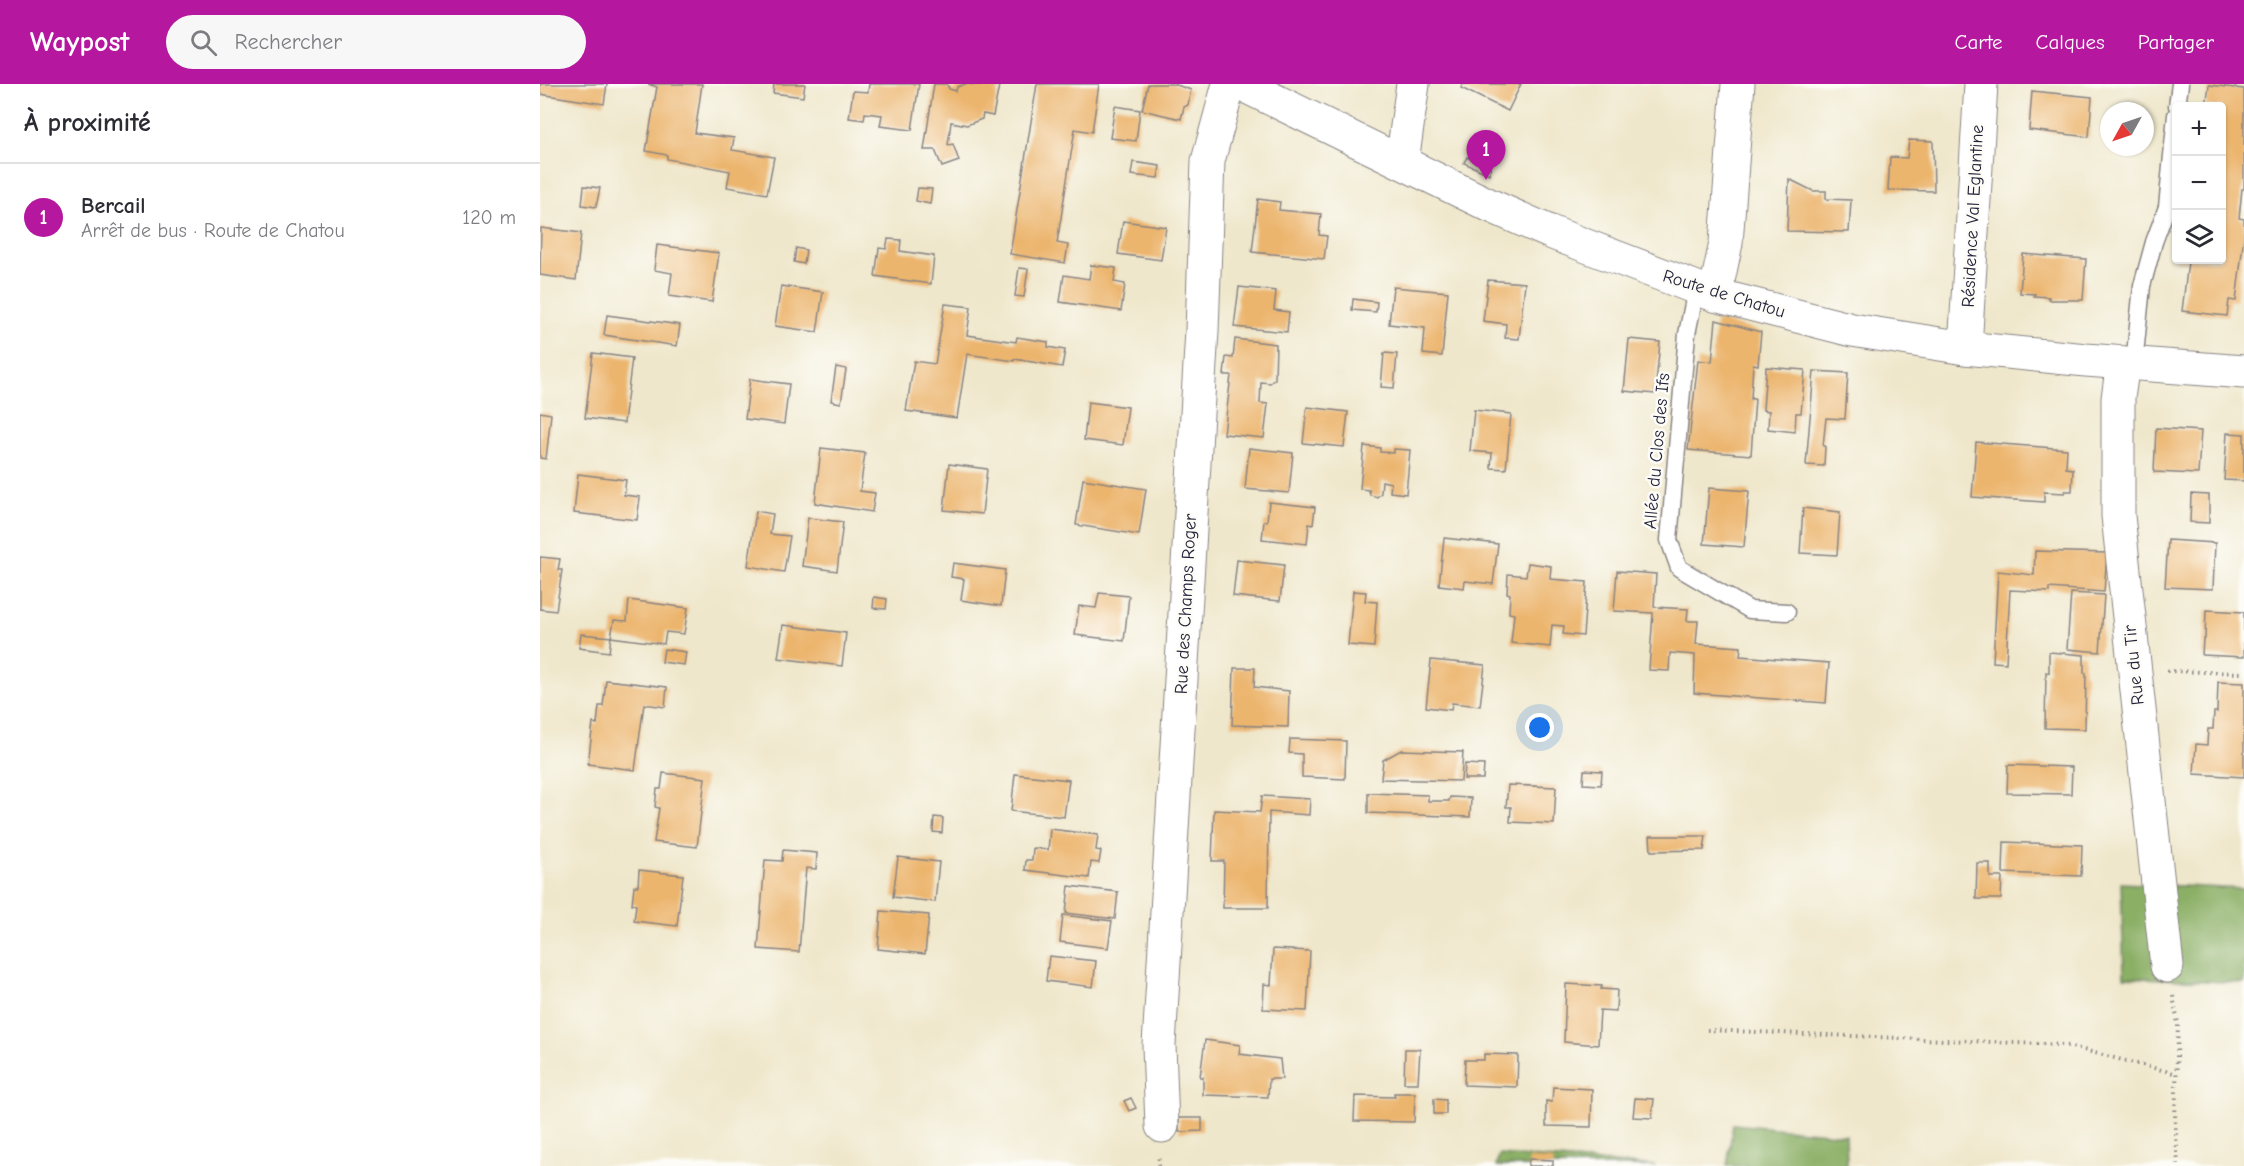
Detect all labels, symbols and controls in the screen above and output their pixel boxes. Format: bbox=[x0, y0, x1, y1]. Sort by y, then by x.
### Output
search box bbox=[166, 15, 586, 69]
text: Waypost bbox=[30, 26, 130, 58]
icon: search bbox=[187, 26, 220, 59]
text: Rechercher bbox=[235, 29, 342, 55]
text: Carte bbox=[1955, 30, 2003, 54]
text: Calques bbox=[2036, 30, 2105, 54]
text: Partager bbox=[2138, 30, 2214, 54]
north arrow bbox=[2100, 102, 2154, 156]
map controls bbox=[2172, 102, 2226, 264]
button: + bbox=[2172, 102, 2226, 156]
text: À proximité bbox=[24, 108, 151, 138]
street label: Résidence Val Eglantine bbox=[1958, 124, 1988, 308]
pin: 1 bbox=[1466, 130, 1506, 180]
button: − bbox=[2172, 156, 2226, 210]
text: Bercail bbox=[81, 193, 146, 219]
text: 1 bbox=[40, 206, 47, 229]
text: 120 m bbox=[462, 206, 516, 229]
button: layers bbox=[2172, 210, 2226, 264]
text: Arrêt de bus · Route de Chatou bbox=[81, 219, 345, 242]
street label: Route de Chatou bbox=[1660, 265, 1788, 323]
street label: Allée du Clos des Ifs bbox=[1640, 372, 1674, 530]
street label: Rue des Champs Roger bbox=[1171, 512, 1201, 695]
street label: Rue du Tir bbox=[2119, 623, 2149, 706]
your location bbox=[1525, 713, 1554, 742]

